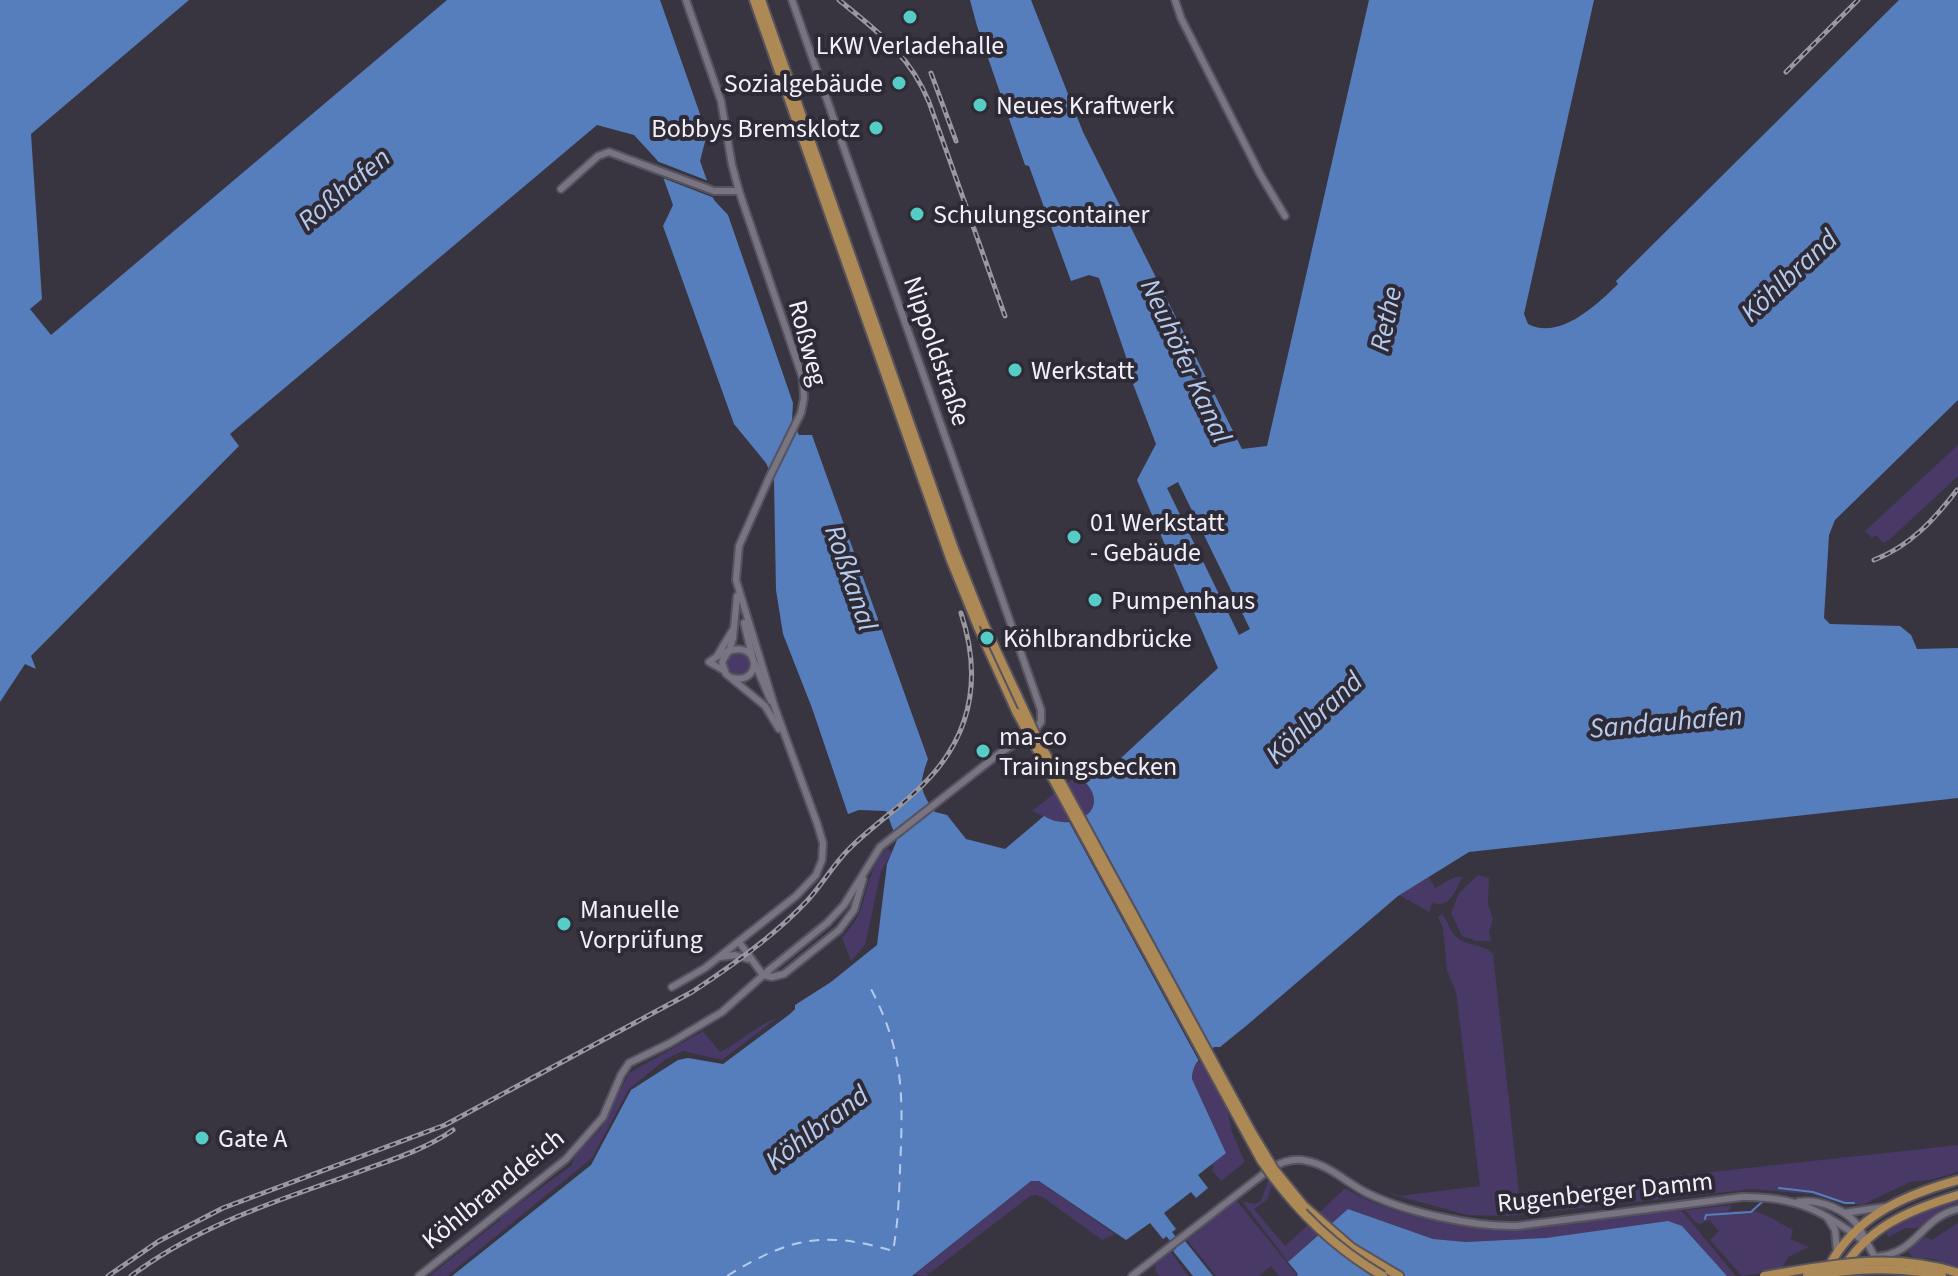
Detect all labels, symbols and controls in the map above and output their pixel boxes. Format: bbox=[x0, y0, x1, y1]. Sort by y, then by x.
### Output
marker: LKW Verladehalle bbox=[901, 8, 919, 26]
place label: LKW Verladehalle bbox=[816, 27, 1004, 64]
place label: Sozialgebäude bbox=[724, 65, 883, 102]
marker: Sozialgebäude bbox=[890, 74, 908, 92]
place label: Neues Kraftwerk bbox=[996, 87, 1174, 124]
marker: Neues Kraftwerk bbox=[971, 96, 989, 114]
place label: Bobbys Bremsklotz bbox=[651, 110, 860, 147]
marker: Bobbys Bremsklotz bbox=[867, 119, 885, 137]
water label: Roßhafen bbox=[289, 138, 399, 240]
place label: Schulungscontainer bbox=[933, 196, 1150, 233]
marker: Schulungscontainer bbox=[908, 205, 926, 223]
water label: Köhlbrand bbox=[1731, 220, 1847, 332]
street label: Nippoldstraße bbox=[894, 271, 980, 431]
water label: Neuhöfer Kanal bbox=[1130, 272, 1242, 450]
water label: Rethe bbox=[1360, 283, 1412, 355]
street label: Roßweg bbox=[779, 296, 837, 390]
place label: Werkstatt bbox=[1031, 352, 1135, 389]
marker: Werkstatt bbox=[1006, 361, 1024, 379]
place label: 01 Werkstatt - Gebäude bbox=[1090, 504, 1225, 571]
water label: Roßkanal bbox=[814, 520, 888, 636]
marker: 01 Werkstatt - Gebäude bbox=[1065, 528, 1083, 546]
place label: Pumpenhaus bbox=[1111, 582, 1255, 619]
marker: Pumpenhaus bbox=[1086, 591, 1104, 609]
place label: Köhlbrandbrücke bbox=[1003, 620, 1192, 657]
marker: Köhlbrandbrücke bbox=[978, 629, 996, 647]
water label: Köhlbrand bbox=[1256, 662, 1372, 774]
water label: Sandauhafen bbox=[1588, 695, 1744, 749]
place label: ma-co Trainingsbecken bbox=[999, 718, 1177, 785]
marker: ma-co Trainingsbecken bbox=[974, 742, 992, 760]
place label: Manuelle Vorprüfung bbox=[580, 891, 703, 958]
marker: Manuelle Vorprüfung bbox=[555, 915, 573, 933]
water label: Köhlbrand bbox=[757, 1075, 878, 1180]
place label: Gate A bbox=[218, 1120, 288, 1157]
street label: Köhlbranddeich bbox=[414, 1120, 572, 1258]
marker: Gate A bbox=[193, 1129, 211, 1147]
street label: Rugenberger Damm bbox=[1495, 1162, 1715, 1222]

